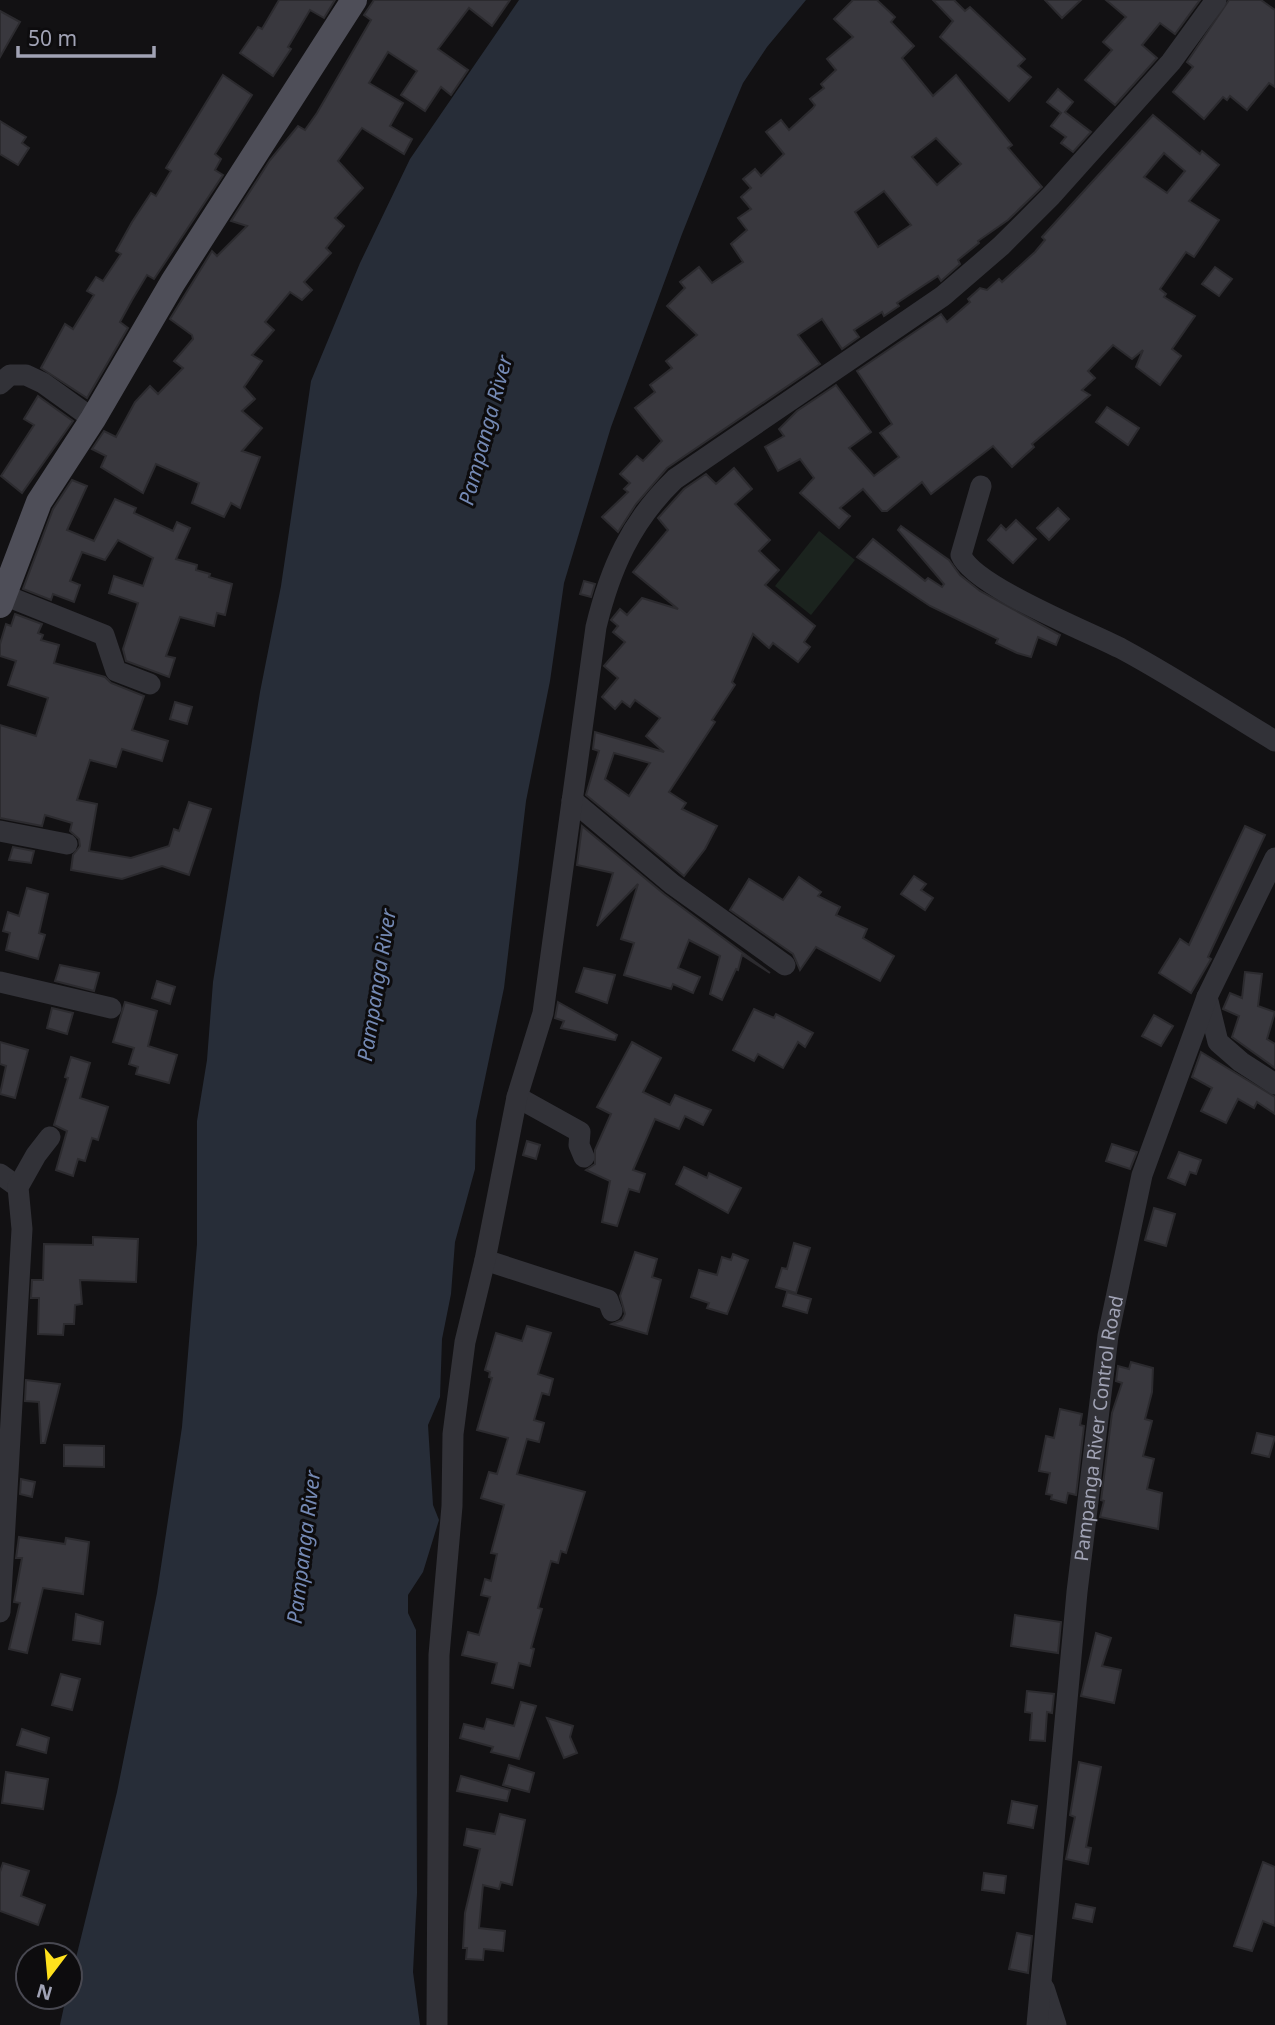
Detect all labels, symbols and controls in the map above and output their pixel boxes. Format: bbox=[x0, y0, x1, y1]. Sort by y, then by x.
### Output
scale bar bbox=[18, 14, 154, 58]
text: 50 m bbox=[28, 24, 77, 52]
water label: Pampanga River bbox=[452, 350, 519, 508]
water label: Pampanga River bbox=[350, 905, 402, 1063]
street label: Pampanga River Control Road bbox=[1068, 1293, 1129, 1563]
water label: Pampanga River bbox=[280, 1467, 326, 1625]
north arrow bbox=[14, 1941, 84, 2011]
text: N bbox=[33, 1978, 55, 2007]

